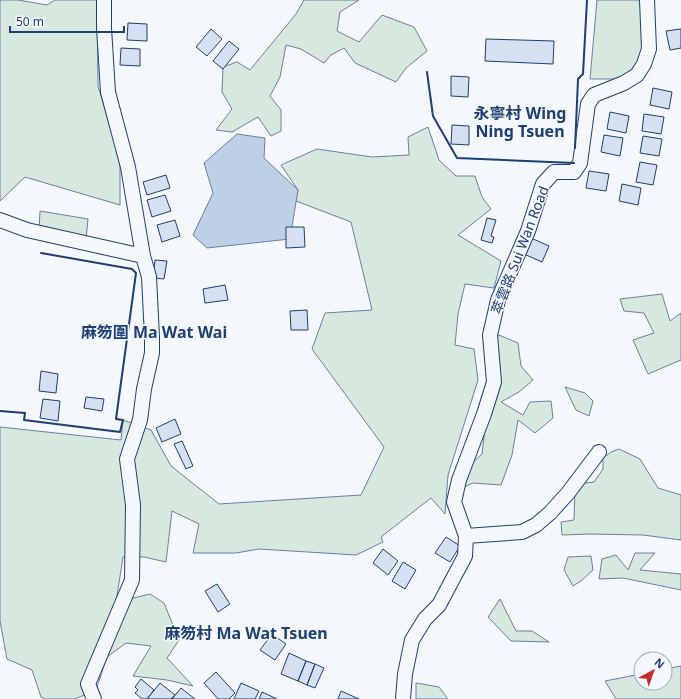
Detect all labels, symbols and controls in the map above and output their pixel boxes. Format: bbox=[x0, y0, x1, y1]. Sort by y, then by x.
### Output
scale bar bbox=[10, 8, 124, 34]
text: 50 m bbox=[16, 13, 44, 30]
district label: 永寧村 Wing Ning Tsuen bbox=[474, 102, 566, 142]
street label: 萃雲路 Sui Wan Road bbox=[486, 183, 553, 317]
district label: 麻笏圍 Ma Wat Wai bbox=[81, 321, 227, 343]
district label: 麻笏村 Ma Wat Tsuen bbox=[164, 622, 328, 644]
north arrow bbox=[633, 651, 673, 691]
text: N bbox=[651, 654, 668, 672]

